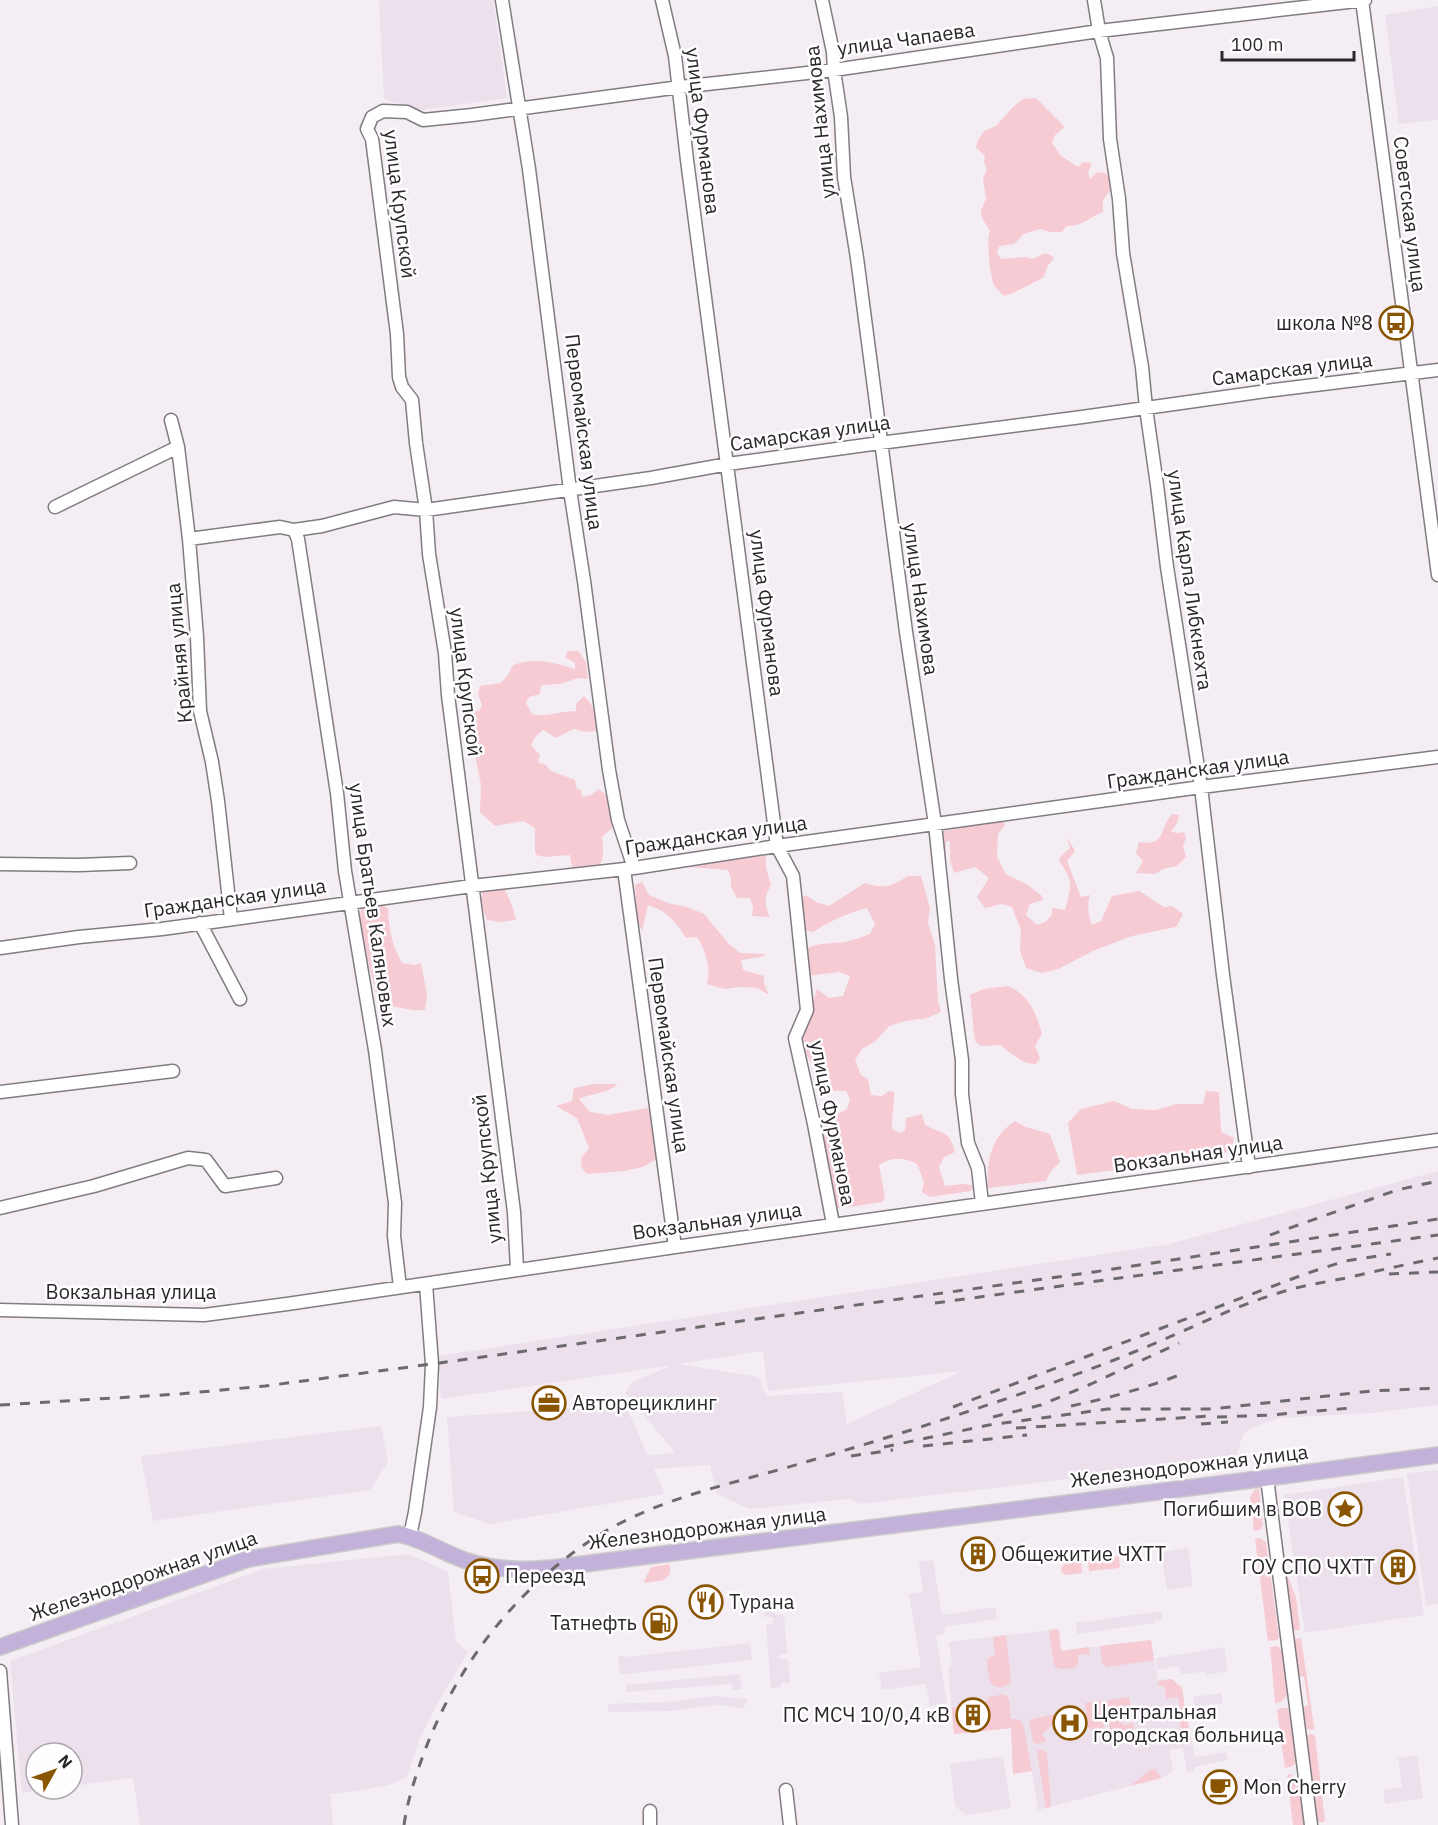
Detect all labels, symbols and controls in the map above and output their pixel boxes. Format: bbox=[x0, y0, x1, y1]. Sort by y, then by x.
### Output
street label: улица Чапаева bbox=[835, 15, 977, 62]
scale bar bbox=[1222, 24, 1354, 62]
text: 100 m bbox=[1231, 33, 1283, 56]
street label: улица Нахимова bbox=[798, 44, 841, 200]
street label: улица Фурманова bbox=[680, 46, 727, 216]
street label: улица Крупской bbox=[378, 128, 423, 280]
street label: Советская улица bbox=[1388, 134, 1434, 294]
bus stop icon: школа №8 bbox=[1378, 305, 1414, 341]
place label: школа №8 bbox=[1276, 309, 1373, 336]
street label: Первомайская улица bbox=[559, 332, 610, 532]
street label: Самарская улица bbox=[1210, 345, 1374, 392]
street label: Самарская улица bbox=[728, 408, 892, 457]
street label: улица Карла Либкнехта bbox=[1162, 468, 1219, 692]
street label: улица Нахимова bbox=[897, 521, 946, 677]
street label: улица Фурманова bbox=[744, 528, 791, 698]
street label: Крайняя улица bbox=[159, 582, 198, 724]
street label: улица Крупской bbox=[444, 606, 489, 758]
street label: Гражданская улица bbox=[1105, 742, 1291, 795]
street label: улица Братьев Каляновых bbox=[343, 781, 404, 1029]
street label: Гражданская улица bbox=[623, 808, 809, 861]
street label: Гражданская улица bbox=[142, 871, 328, 924]
street label: Первомайская улица bbox=[642, 955, 697, 1155]
street label: улица Фурманова bbox=[804, 1038, 863, 1208]
street label: улица Крупской bbox=[465, 1093, 508, 1245]
street label: Вокзальная улица bbox=[1111, 1128, 1285, 1179]
street label: Вокзальная улица bbox=[630, 1195, 804, 1246]
street label: Вокзальная улица bbox=[46, 1278, 217, 1305]
office icon: Авторециклинг bbox=[531, 1385, 567, 1421]
place label: Авторециклинг bbox=[572, 1389, 717, 1416]
street label: Железнодорожная улица bbox=[1068, 1437, 1310, 1493]
place icon: Погибшим в ВОВ bbox=[1327, 1491, 1363, 1527]
place label: Погибшим в ВОВ bbox=[1163, 1495, 1322, 1522]
street label: Железнодорожная улица bbox=[586, 1499, 828, 1555]
street label: Железнодорожная улица bbox=[25, 1524, 261, 1627]
building icon: Общежитие ЧХТТ bbox=[960, 1536, 996, 1572]
place label: Общежитие ЧХТТ bbox=[1001, 1540, 1166, 1567]
building icon: ГОУ СПО ЧХТТ bbox=[1380, 1549, 1416, 1585]
place label: ГОУ СПО ЧХТТ bbox=[1242, 1553, 1375, 1580]
bus stop icon: Переезд bbox=[464, 1558, 500, 1594]
place label: Переезд bbox=[505, 1562, 585, 1589]
restaurant icon: Турана bbox=[688, 1584, 724, 1620]
place label: Турана bbox=[729, 1588, 795, 1615]
fuel station icon: Татнефть bbox=[642, 1605, 678, 1641]
place label: Татнефть bbox=[550, 1609, 637, 1636]
building icon: ПС МСЧ 10/0,4 кВ bbox=[955, 1697, 991, 1733]
place label: Центральная городская больница bbox=[1093, 1698, 1285, 1748]
place label: ПС МСЧ 10/0,4 кВ bbox=[783, 1701, 950, 1728]
hospital icon: Центральная городская больница bbox=[1052, 1705, 1088, 1741]
north arrow bbox=[24, 1741, 84, 1801]
text: N bbox=[54, 1750, 77, 1772]
cafe icon: Mon Cherry bbox=[1202, 1769, 1238, 1805]
place label: Mon Cherry bbox=[1243, 1773, 1346, 1800]

